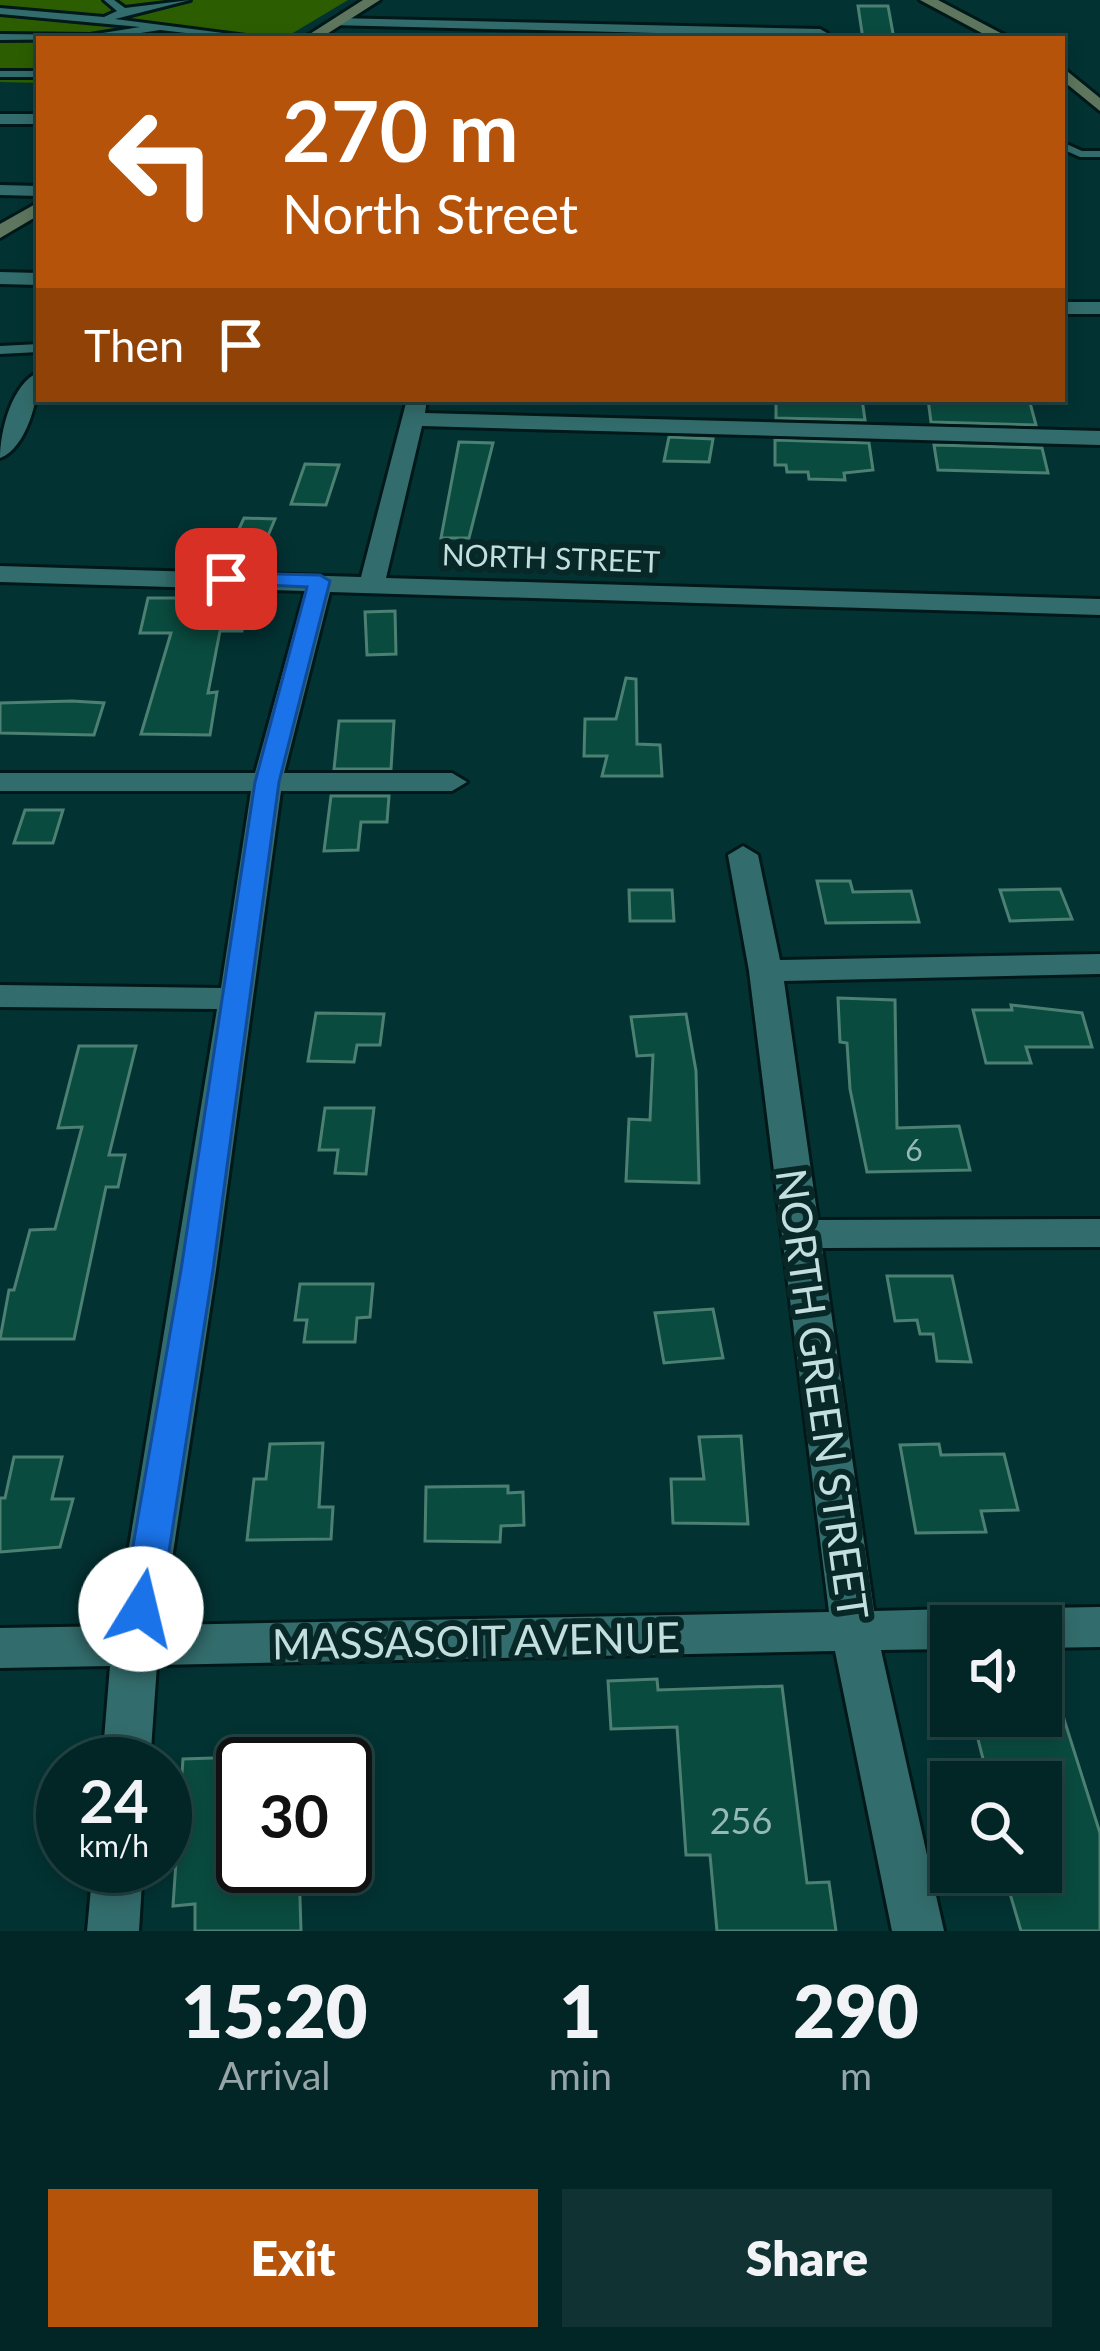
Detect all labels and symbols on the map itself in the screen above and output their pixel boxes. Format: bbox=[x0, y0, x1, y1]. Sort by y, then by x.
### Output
pin bbox=[175, 528, 277, 630]
street label: NORTH STREET bbox=[441, 535, 661, 579]
house number: 6 bbox=[905, 1131, 923, 1167]
street label: NORTH GREEN STREET bbox=[767, 1166, 879, 1623]
position arrow bbox=[78, 1546, 204, 1672]
street label: MASSASOIT AVENUE bbox=[272, 1611, 680, 1669]
speed limit sign: 30 bbox=[216, 1737, 372, 1893]
house number: 256 bbox=[710, 1798, 772, 1842]

